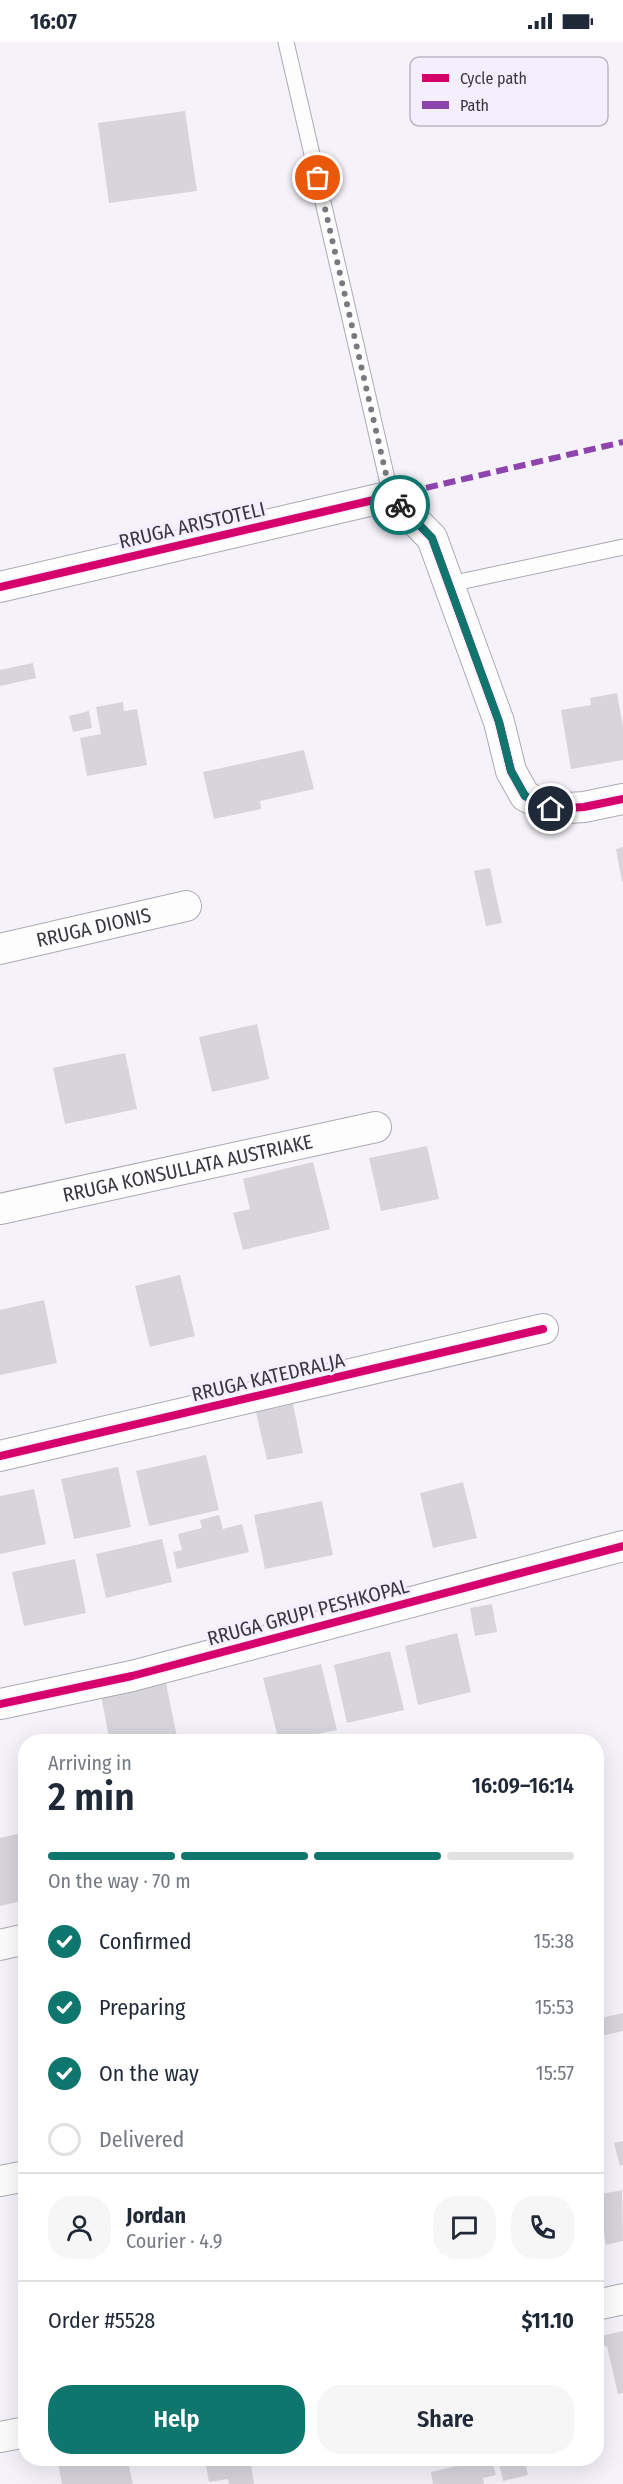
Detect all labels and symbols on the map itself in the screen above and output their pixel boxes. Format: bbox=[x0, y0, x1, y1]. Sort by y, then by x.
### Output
legend bbox=[410, 57, 608, 126]
text: Cycle path bbox=[460, 69, 527, 88]
text: Path bbox=[460, 96, 489, 115]
pin bbox=[292, 152, 343, 203]
courier bbox=[370, 475, 430, 535]
street label: RRUGA ARISTOTELI bbox=[117, 497, 267, 553]
pin bbox=[525, 783, 576, 834]
street label: RRUGA DIONIS bbox=[34, 903, 153, 952]
street label: RRUGA KONSULLATA AUSTRIAKE bbox=[60, 1129, 315, 1207]
street label: RRUGA KATEDRALJA bbox=[189, 1348, 347, 1406]
street label: RRUGA GRUPI PESHKOPAL bbox=[205, 1574, 412, 1650]

